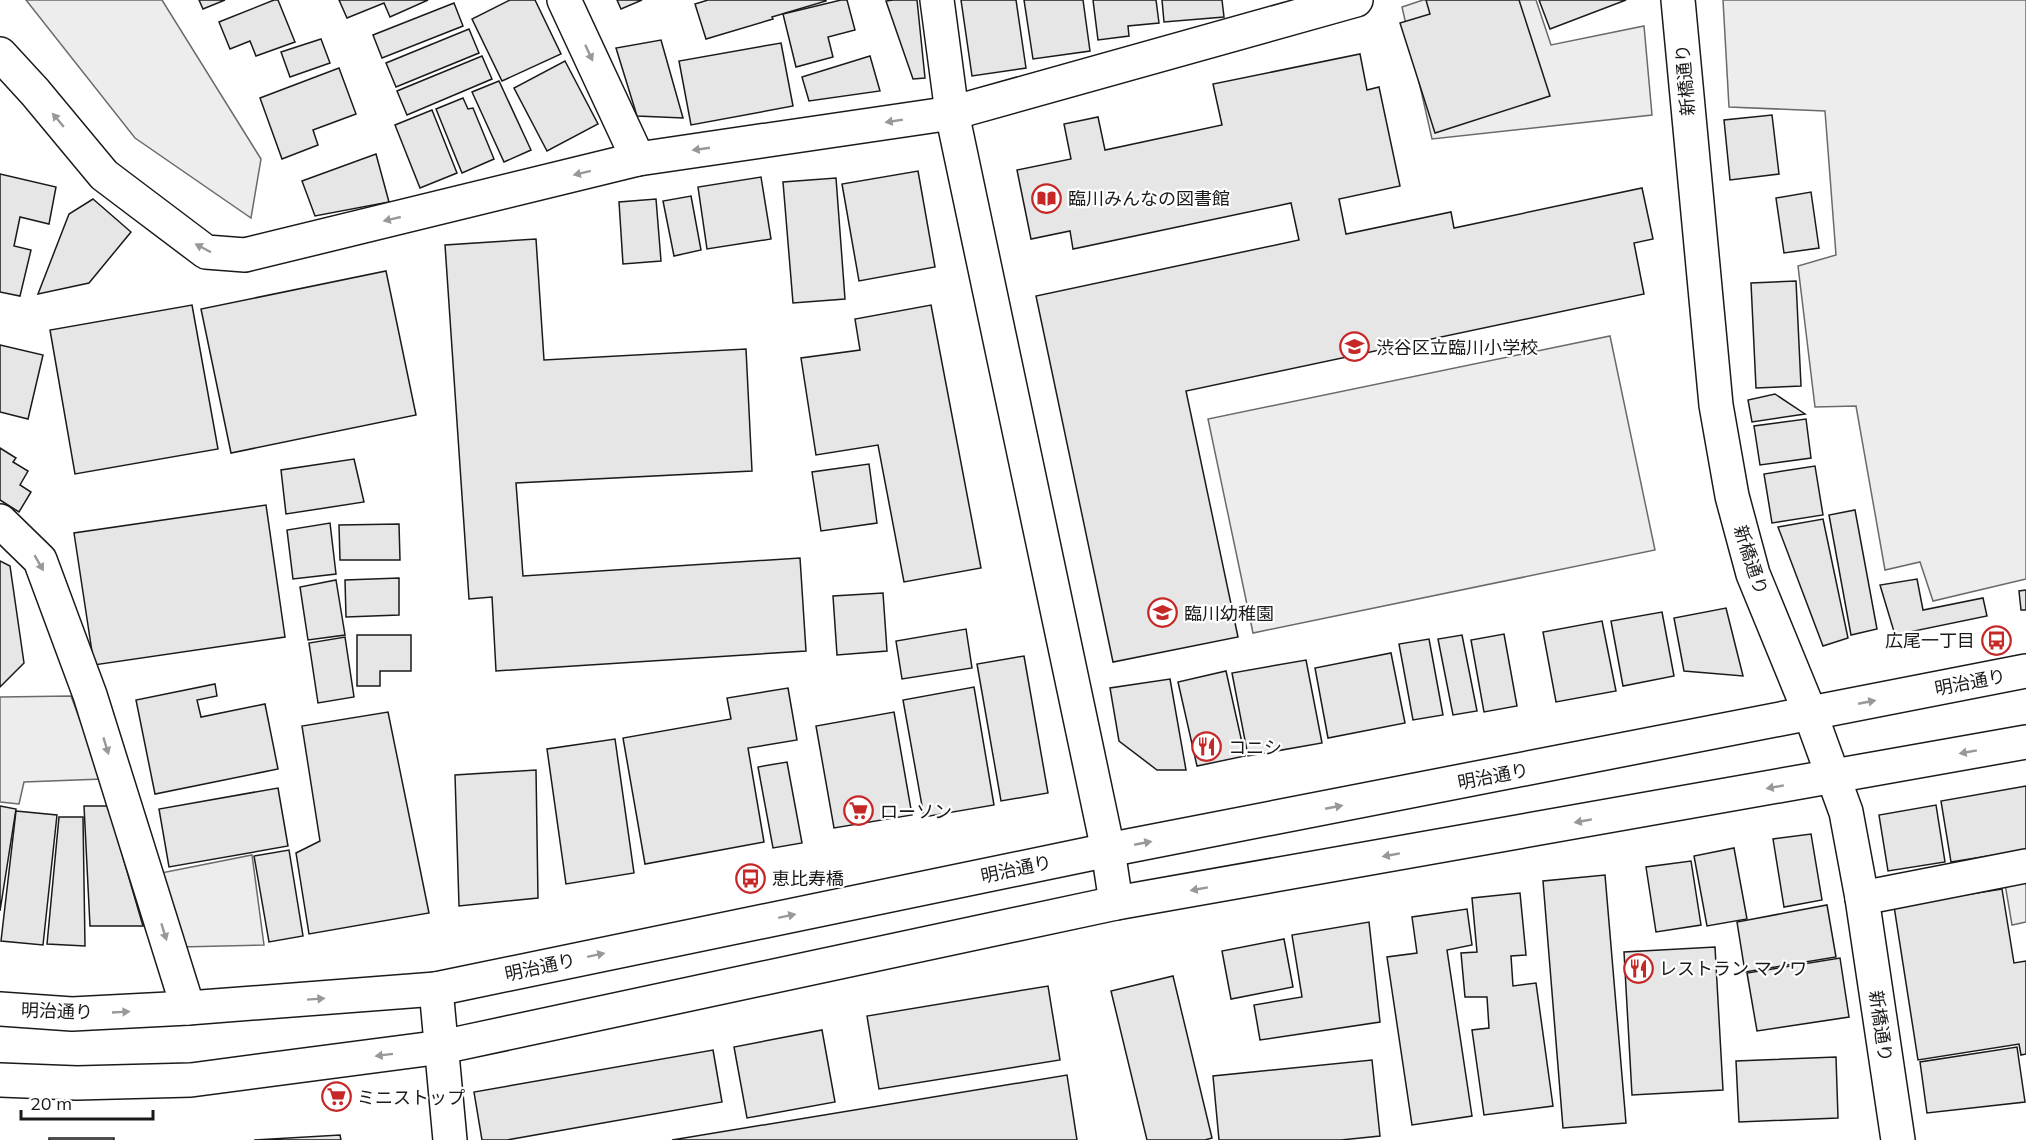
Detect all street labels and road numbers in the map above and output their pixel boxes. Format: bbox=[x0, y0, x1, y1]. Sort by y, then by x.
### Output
street label: 新橋通り bbox=[1670, 43, 1700, 117]
street label: 新橋通り bbox=[1729, 522, 1773, 598]
street label: 明治通り bbox=[1932, 664, 2008, 700]
street label: 明治通り bbox=[1455, 758, 1531, 794]
street label: 明治通り bbox=[978, 850, 1054, 888]
street label: 明治通り bbox=[502, 948, 578, 986]
street label: 新橋通り bbox=[1865, 989, 1897, 1063]
street label: 明治通り bbox=[21, 998, 93, 1024]

